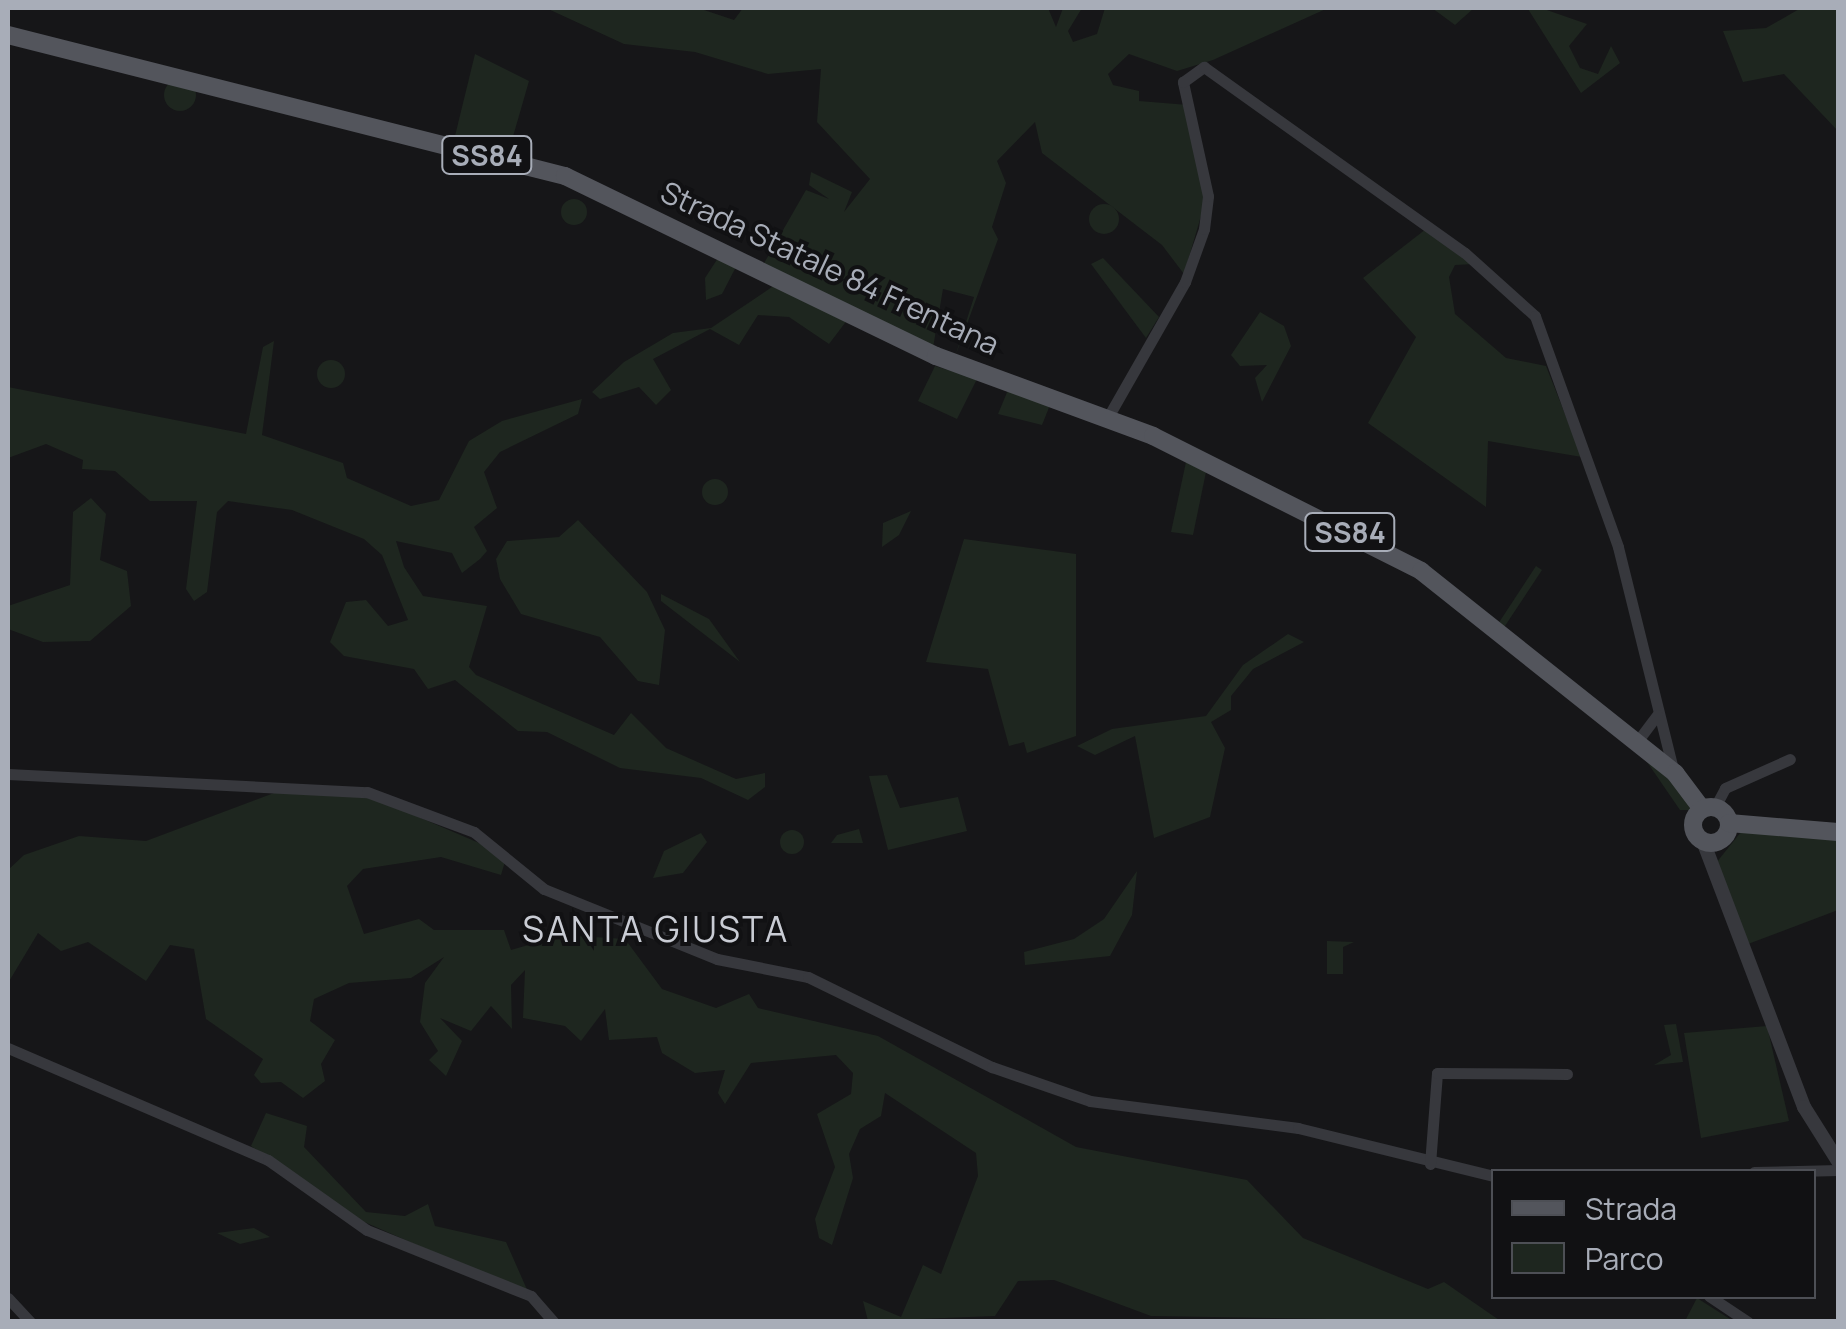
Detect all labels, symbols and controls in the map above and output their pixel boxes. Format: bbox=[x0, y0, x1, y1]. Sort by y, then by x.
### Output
road number: SS84 bbox=[440, 132, 534, 178]
street label: Strada Statale 84 Frentana bbox=[655, 174, 1005, 362]
road number: SS84 bbox=[1302, 509, 1398, 555]
district label: SANTA GIUSTA bbox=[522, 908, 790, 950]
legend bbox=[1491, 1169, 1816, 1299]
text: Strada bbox=[1585, 1188, 1677, 1229]
text: Parco bbox=[1585, 1238, 1664, 1279]

